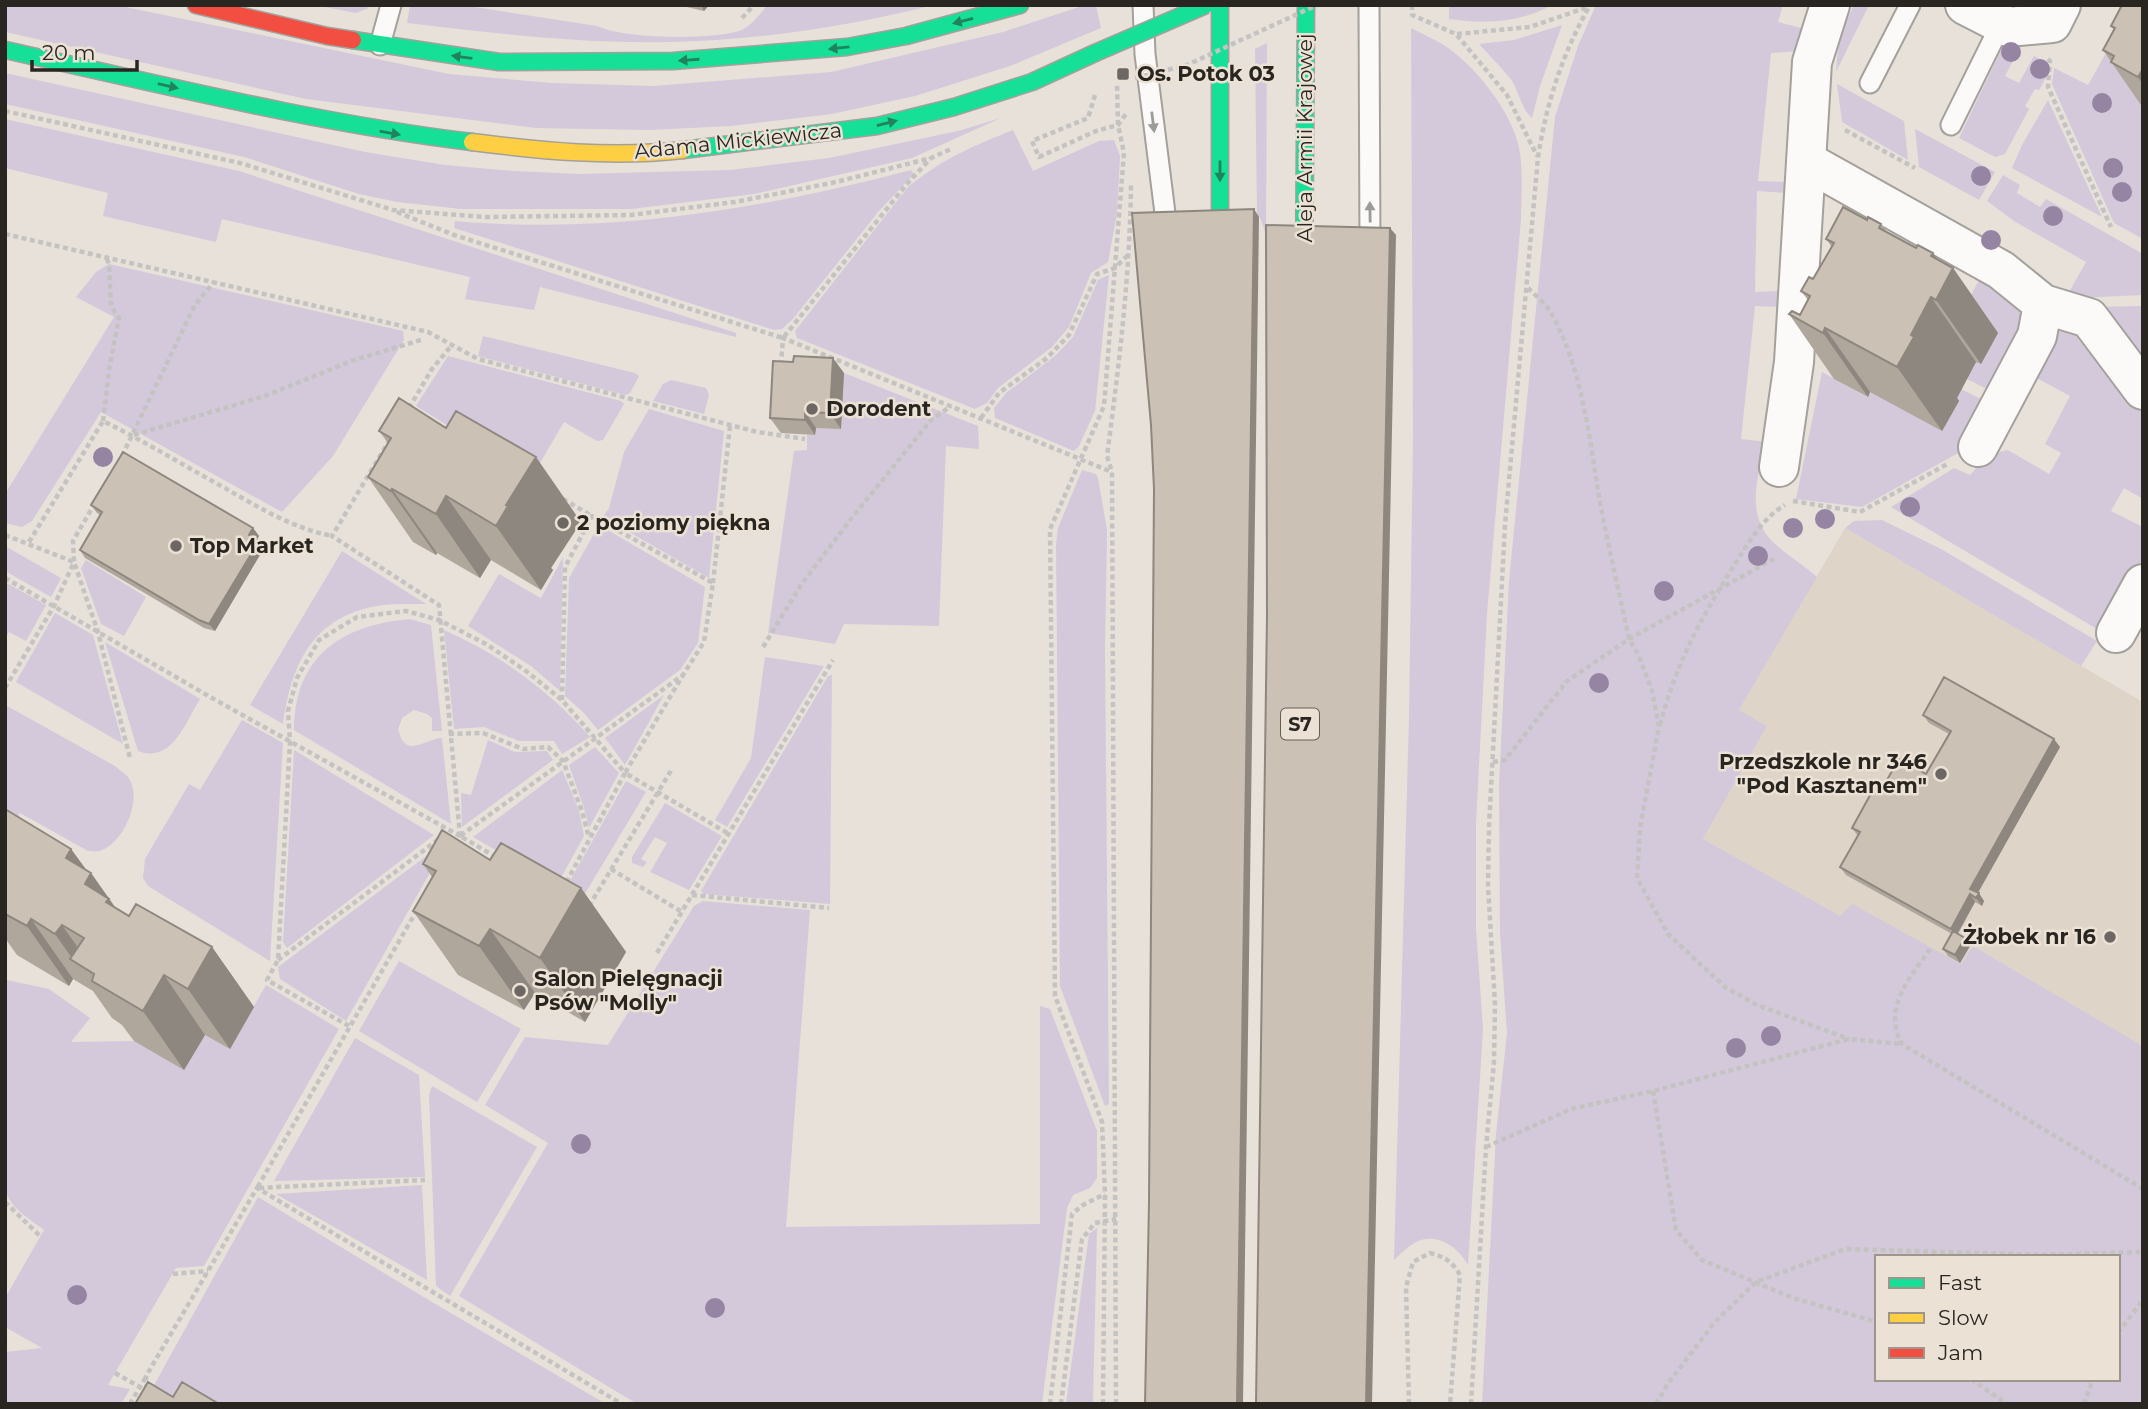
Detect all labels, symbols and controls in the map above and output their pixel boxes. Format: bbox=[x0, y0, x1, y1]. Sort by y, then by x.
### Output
one-way arrow bbox=[952, 16, 974, 27]
scale bar bbox=[32, 28, 136, 72]
street label: Aleja Armii Krajowej bbox=[1292, 34, 1317, 243]
text: 20 m bbox=[42, 40, 96, 65]
one-way arrow bbox=[828, 42, 850, 53]
one-way arrow bbox=[451, 51, 473, 62]
one-way arrow bbox=[678, 55, 700, 66]
place label: Os. Potok 03 bbox=[1137, 61, 1275, 86]
marker: Os. Potok 03 bbox=[1115, 66, 1131, 82]
one-way arrow bbox=[157, 81, 179, 92]
one-way arrow bbox=[1148, 111, 1159, 133]
street label: Adama Mickiewicza bbox=[633, 117, 843, 164]
one-way arrow bbox=[877, 117, 899, 128]
one-way arrow bbox=[379, 127, 401, 138]
one-way arrow bbox=[1214, 161, 1226, 183]
one-way arrow bbox=[1364, 201, 1375, 223]
place label: Dorodent bbox=[826, 396, 931, 421]
marker: Dorodent bbox=[804, 401, 820, 417]
place label: 2 poziomy piękna bbox=[577, 510, 770, 535]
marker: 2 poziomy piękna bbox=[555, 515, 571, 531]
place label: Top Market bbox=[190, 533, 314, 558]
marker: Top Market bbox=[168, 538, 184, 554]
road number: S7 bbox=[1281, 708, 1319, 740]
place label: Przedszkole nr 346 "Pod Kasztanem" bbox=[1719, 749, 1927, 798]
marker: Przedszkole nr 346 "Pod Kasztanem" bbox=[1933, 766, 1949, 782]
place label: Żłobek nr 16 bbox=[1963, 923, 2096, 949]
marker: Żłobek nr 16 bbox=[2102, 929, 2118, 945]
place label: Salon Pielęgnacji Psów "Molly" bbox=[534, 966, 723, 1015]
marker: Salon Pielęgnacji Psów "Molly" bbox=[512, 983, 528, 999]
legend bbox=[1875, 1255, 2120, 1381]
text: Fast bbox=[1938, 1270, 1982, 1295]
text: Slow bbox=[1938, 1305, 1988, 1330]
text: Jam bbox=[1937, 1340, 1983, 1365]

